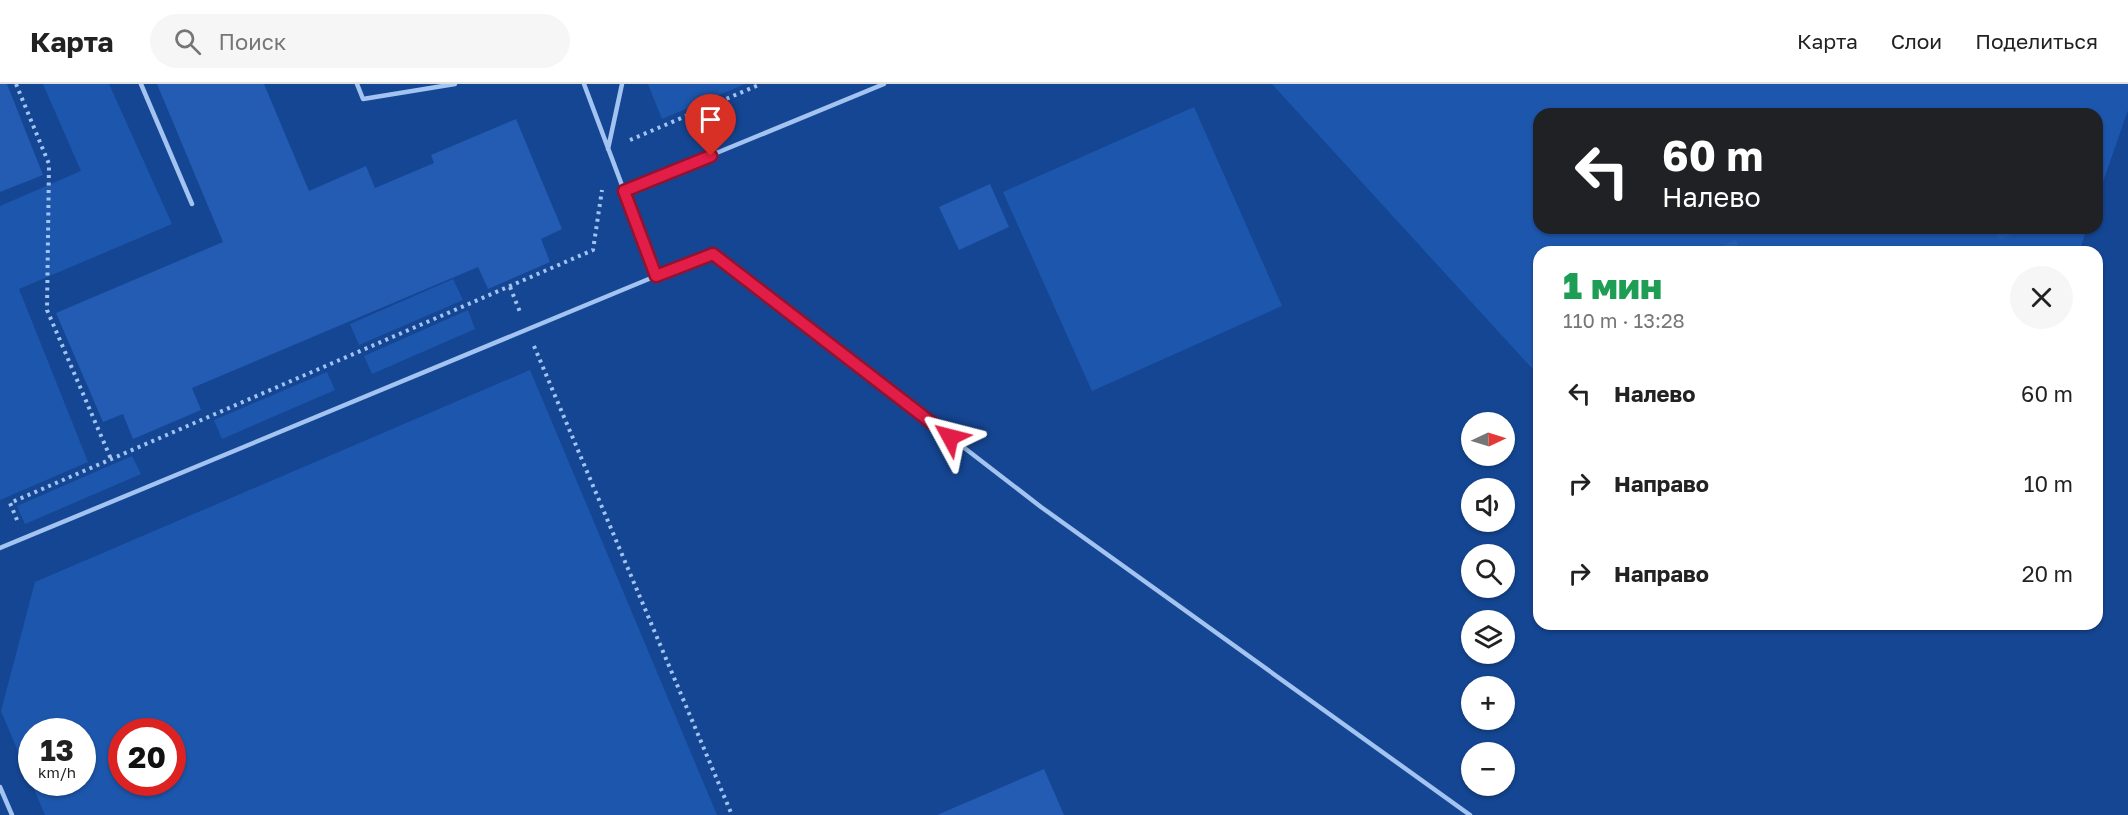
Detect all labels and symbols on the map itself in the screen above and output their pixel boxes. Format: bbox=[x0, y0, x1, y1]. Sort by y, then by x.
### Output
pin bbox=[685, 94, 736, 156]
position arrow bbox=[918, 405, 982, 469]
north arrow bbox=[1461, 412, 1515, 466]
speed limit sign: 20 bbox=[108, 718, 186, 796]

